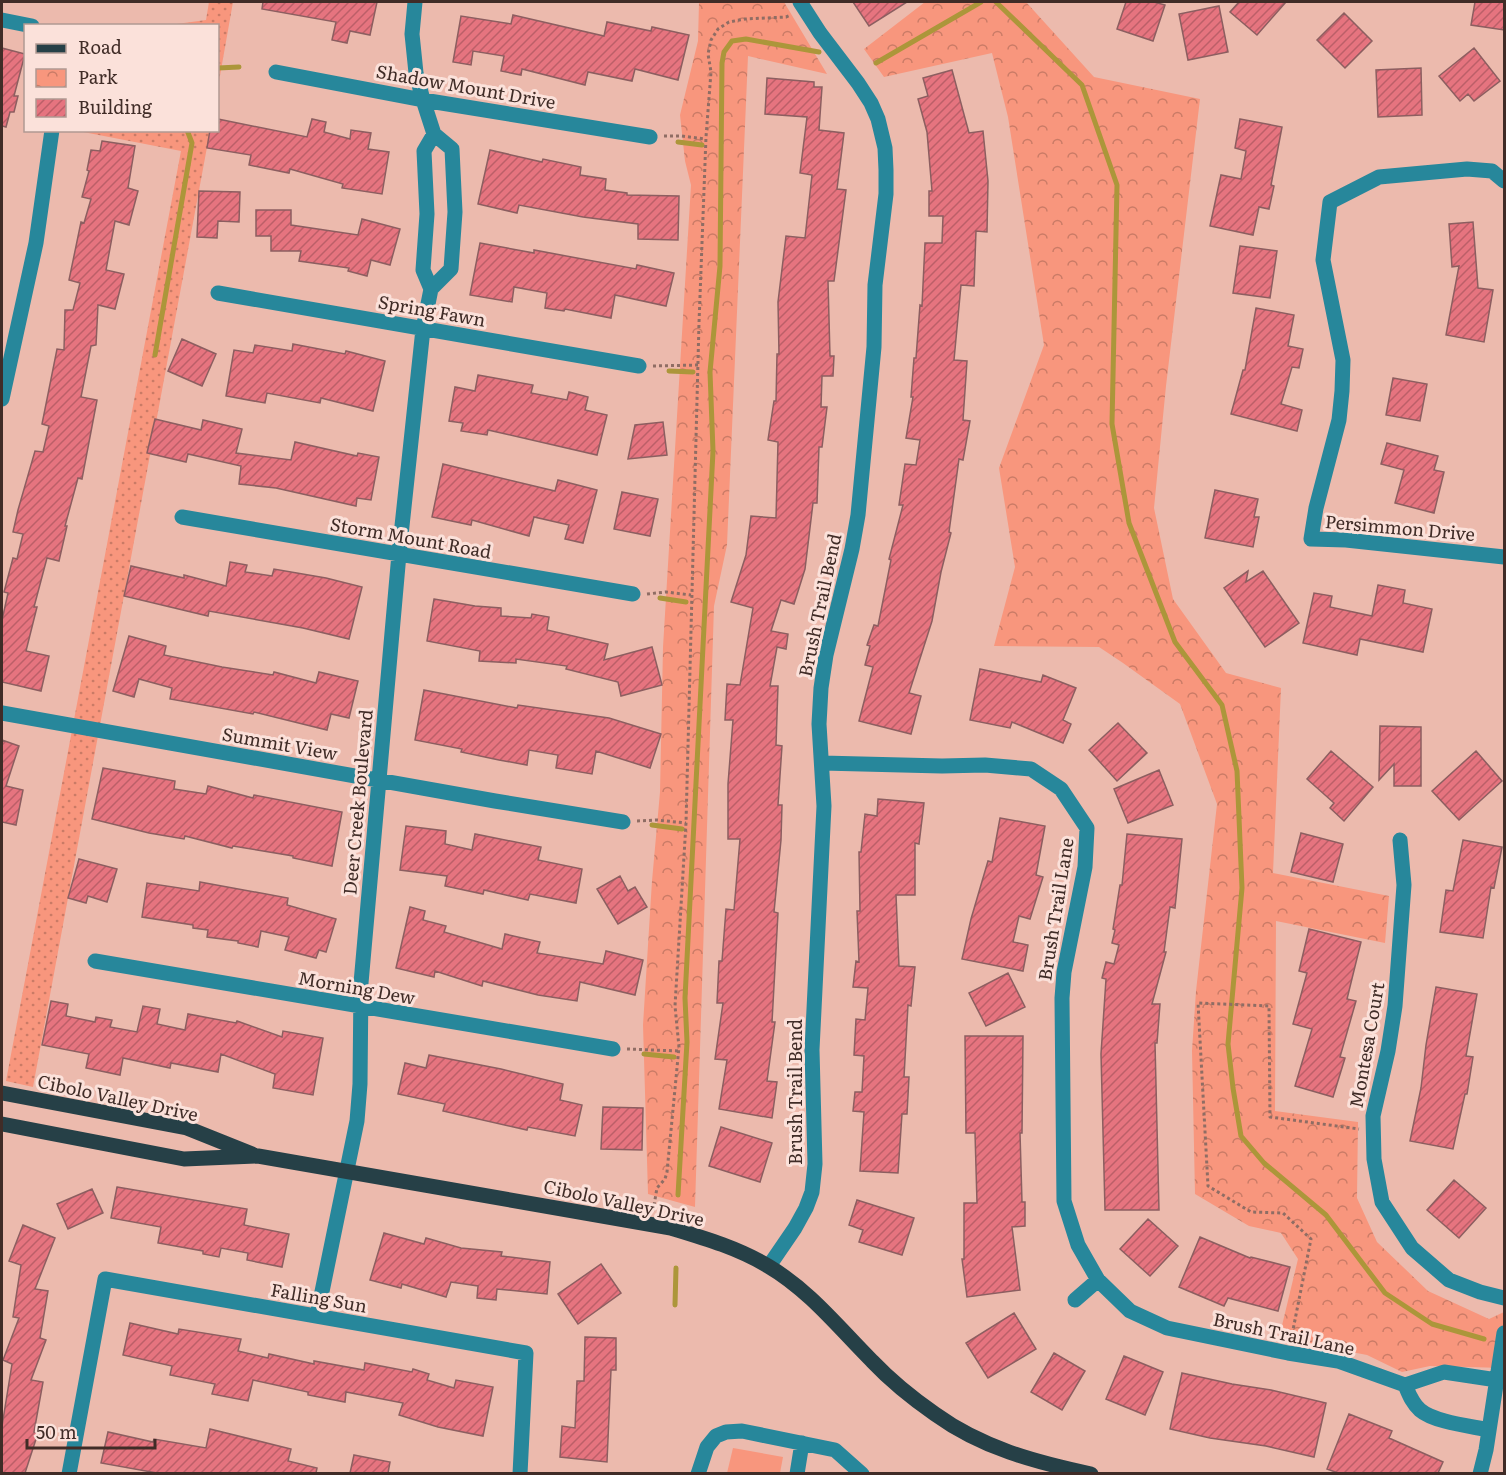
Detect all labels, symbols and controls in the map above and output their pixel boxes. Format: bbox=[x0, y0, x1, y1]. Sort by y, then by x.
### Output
legend bbox=[24, 24, 219, 132]
text: Road bbox=[78, 33, 122, 60]
street label: Shadow Mount Drive bbox=[374, 57, 558, 115]
text: Park bbox=[78, 63, 119, 90]
text: Building bbox=[78, 93, 153, 120]
street label: Spring Fawn bbox=[376, 287, 488, 333]
street label: Persimmon Drive bbox=[1324, 507, 1476, 547]
street label: Storm Mount Road bbox=[328, 510, 494, 564]
street label: Brush Trail Bend bbox=[791, 531, 847, 679]
street label: Deer Creek Boulevard bbox=[335, 708, 379, 896]
street label: Summit View bbox=[220, 720, 340, 767]
street label: Brush Trail Lane bbox=[1030, 836, 1080, 982]
street label: Morning Dew bbox=[296, 963, 418, 1011]
street label: Montesa Court bbox=[1342, 979, 1390, 1110]
street label: Brush Trail Bend bbox=[781, 1019, 808, 1165]
street label: Cibolo Valley Drive bbox=[35, 1067, 201, 1127]
street label: Cibolo Valley Drive bbox=[541, 1172, 707, 1232]
street label: Falling Sun bbox=[269, 1275, 369, 1319]
street label: Brush Trail Lane bbox=[1211, 1305, 1357, 1361]
scale bar bbox=[27, 1412, 154, 1450]
text: 50 m bbox=[36, 1418, 77, 1445]

